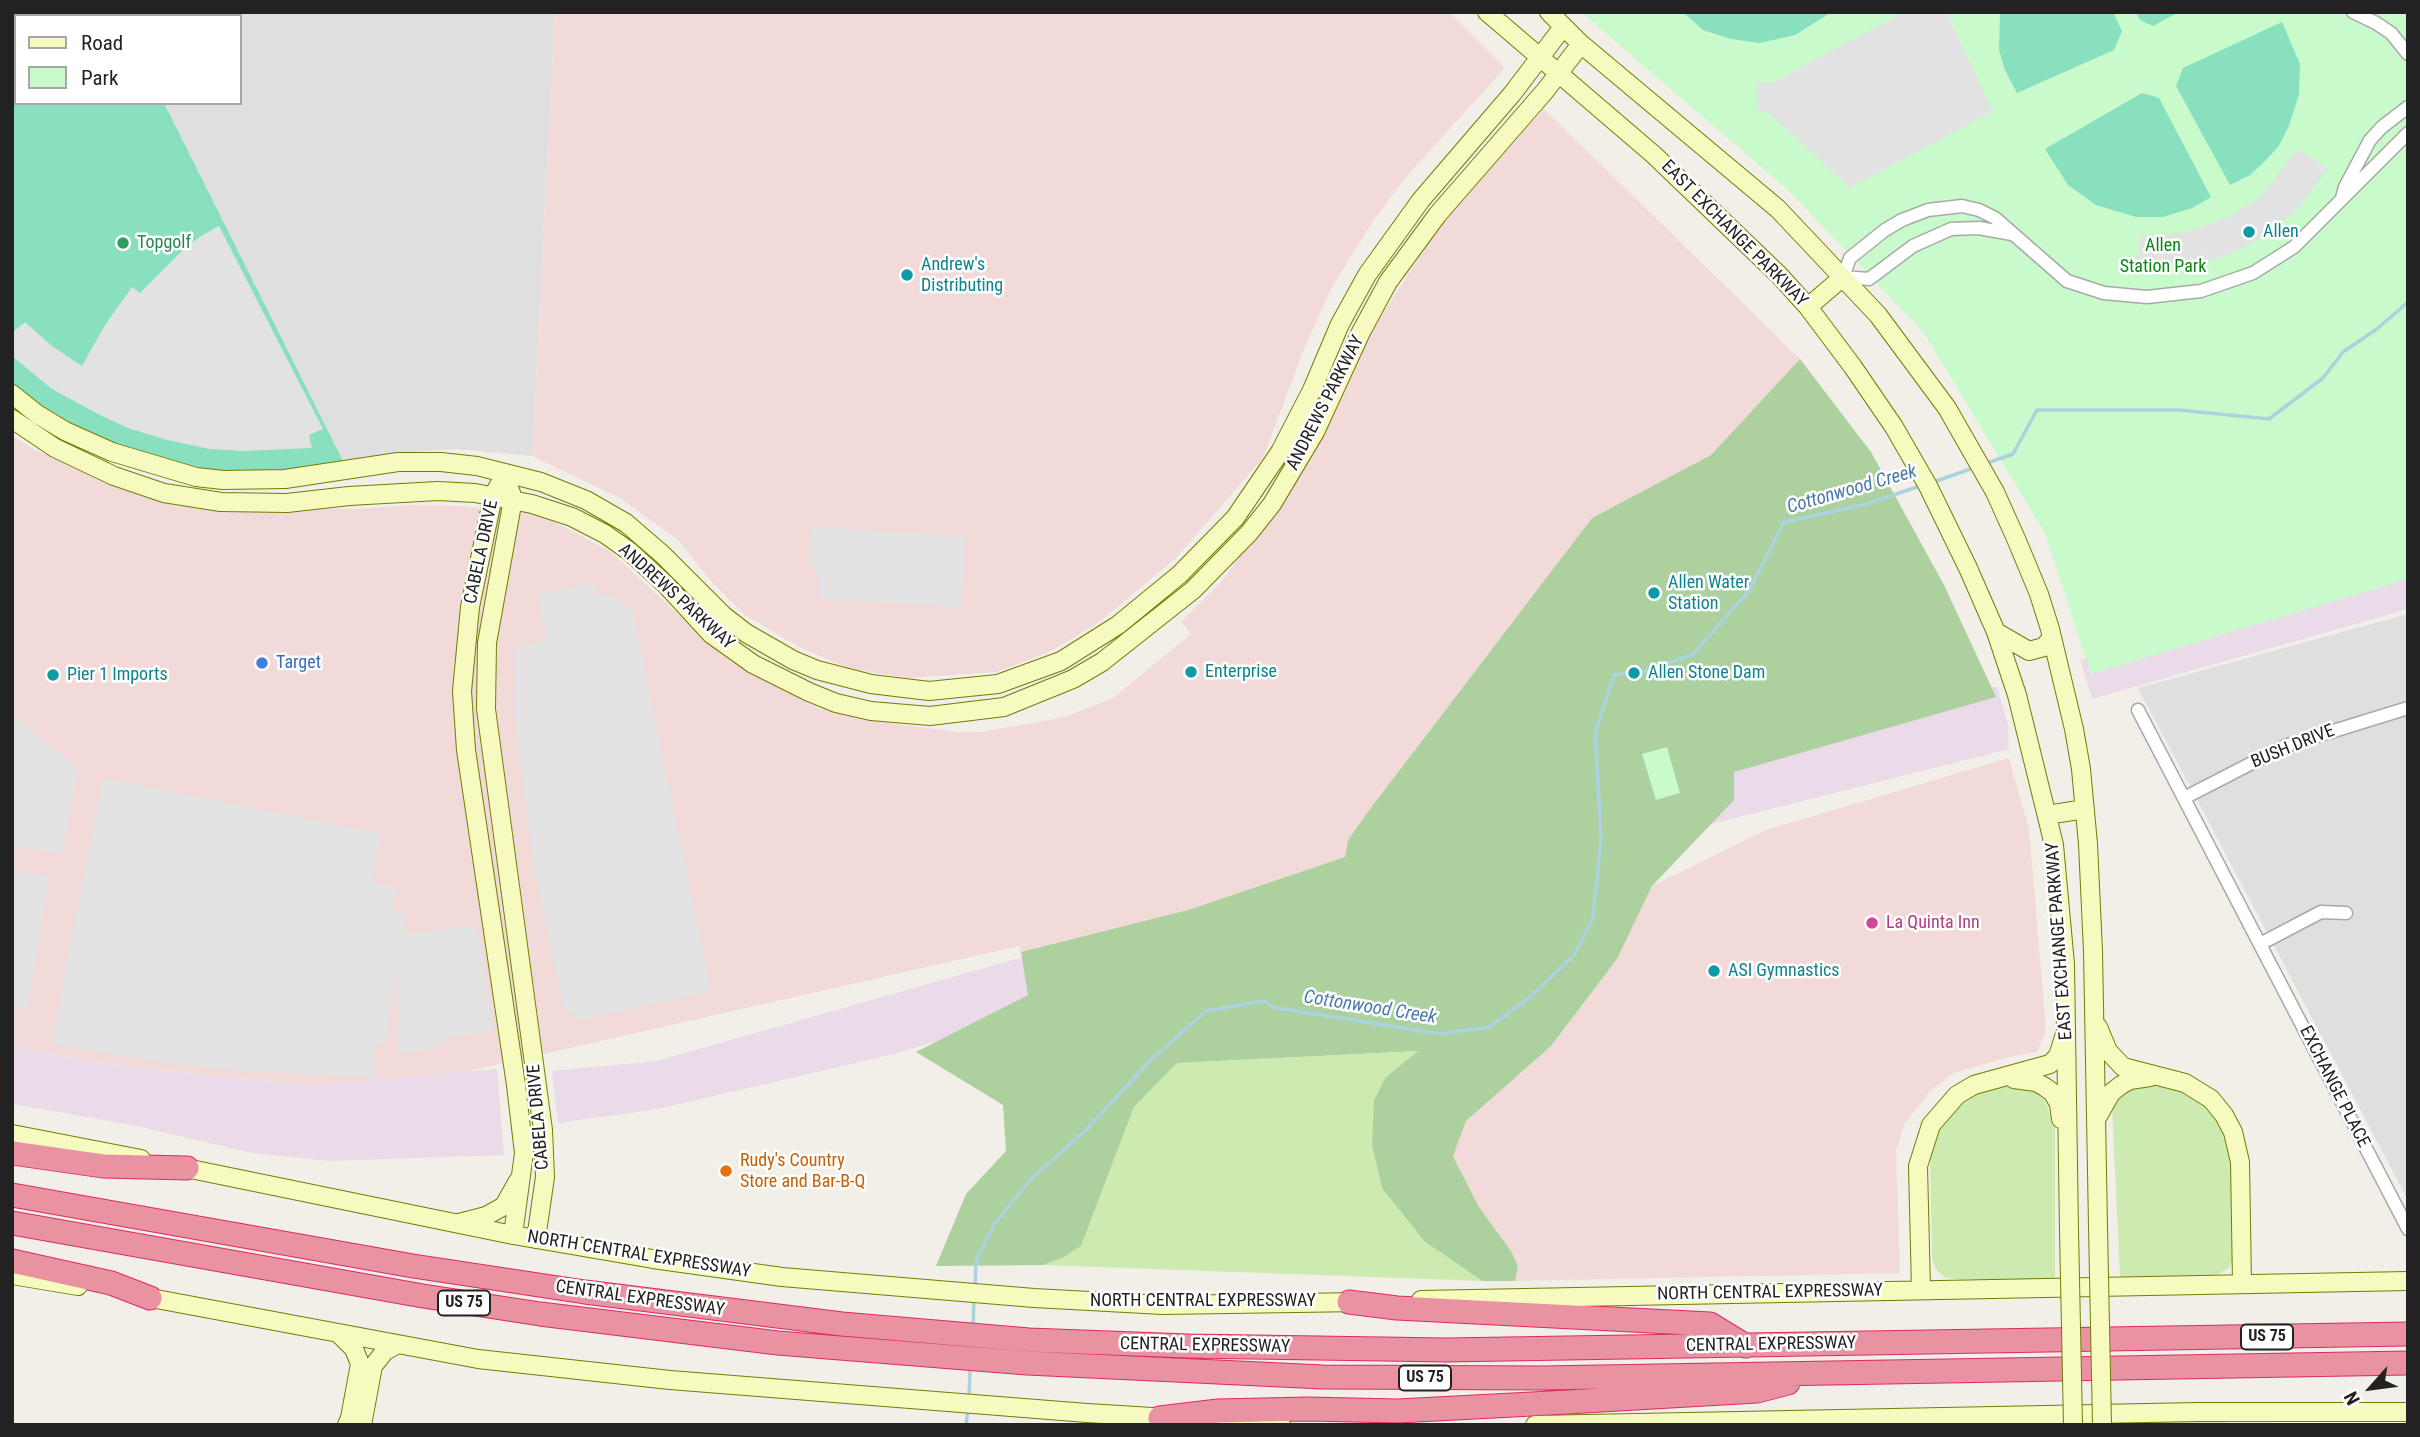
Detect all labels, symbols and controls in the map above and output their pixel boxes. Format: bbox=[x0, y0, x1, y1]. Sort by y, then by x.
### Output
legend bbox=[14, 14, 242, 105]
text: Road bbox=[81, 31, 123, 55]
text: Park bbox=[81, 66, 118, 90]
street label: EAST EXCHANGE PARKWAY bbox=[1656, 156, 1812, 312]
place label: Allen bbox=[2263, 221, 2299, 243]
marker: Allen bbox=[2241, 224, 2257, 240]
place label: Topgolf bbox=[137, 232, 191, 254]
marker: Topgolf bbox=[115, 235, 131, 251]
park label: Allen Station Park bbox=[2120, 235, 2206, 278]
place label: Andrew's Distributing bbox=[921, 254, 1003, 296]
marker: Andrew's Distributing bbox=[899, 267, 915, 283]
street label: ANDREWS PARKWAY bbox=[1283, 332, 1369, 474]
water label: Cottonwood Creek bbox=[1784, 461, 1920, 519]
street label: CABELA DRIVE bbox=[460, 498, 504, 606]
street label: ANDREWS PARKWAY bbox=[614, 539, 738, 655]
place label: Allen Water Station bbox=[1668, 572, 1749, 614]
marker: Allen Water Station bbox=[1646, 585, 1662, 601]
place label: Target bbox=[276, 652, 321, 674]
marker: Target bbox=[254, 655, 270, 671]
place label: Enterprise bbox=[1205, 661, 1277, 683]
place label: Allen Stone Dam bbox=[1648, 662, 1765, 684]
place label: Pier 1 Imports bbox=[67, 664, 168, 686]
marker: Enterprise bbox=[1183, 664, 1199, 680]
marker: Allen Stone Dam bbox=[1626, 665, 1642, 681]
marker: Pier 1 Imports bbox=[45, 667, 61, 683]
street label: BUSH DRIVE bbox=[2248, 721, 2338, 773]
street label: EAST EXCHANGE PARKWAY bbox=[2042, 841, 2078, 1041]
place label: La Quinta Inn bbox=[1886, 912, 1980, 934]
marker: La Quinta Inn bbox=[1864, 915, 1880, 931]
place label: ASI Gymnastics bbox=[1728, 960, 1840, 982]
marker: ASI Gymnastics bbox=[1706, 963, 1722, 979]
water label: Cottonwood Creek bbox=[1302, 986, 1438, 1030]
street label: EXCHANGE PLACE bbox=[2294, 1023, 2374, 1151]
street label: CABELA DRIVE bbox=[524, 1063, 554, 1171]
place label: Rudy's Country Store and Bar-B-Q bbox=[740, 1150, 865, 1192]
marker: Rudy's Country Store and Bar-B-Q bbox=[718, 1163, 734, 1179]
street label: NORTH CENTRAL EXPRESSWAY bbox=[526, 1227, 752, 1283]
street label: CENTRAL EXPRESSWAY bbox=[554, 1276, 726, 1322]
street label: NORTH CENTRAL EXPRESSWAY bbox=[1657, 1280, 1883, 1306]
road number: US 75 bbox=[438, 1290, 490, 1316]
street label: NORTH CENTRAL EXPRESSWAY bbox=[1090, 1290, 1316, 1312]
road number: US 75 bbox=[2241, 1324, 2293, 1350]
street label: CENTRAL EXPRESSWAY bbox=[1686, 1333, 1856, 1357]
street label: CENTRAL EXPRESSWAY bbox=[1120, 1334, 1290, 1358]
north arrow bbox=[2336, 1353, 2406, 1423]
road number: US 75 bbox=[1399, 1366, 1451, 1390]
text: N bbox=[2339, 1388, 2365, 1409]

